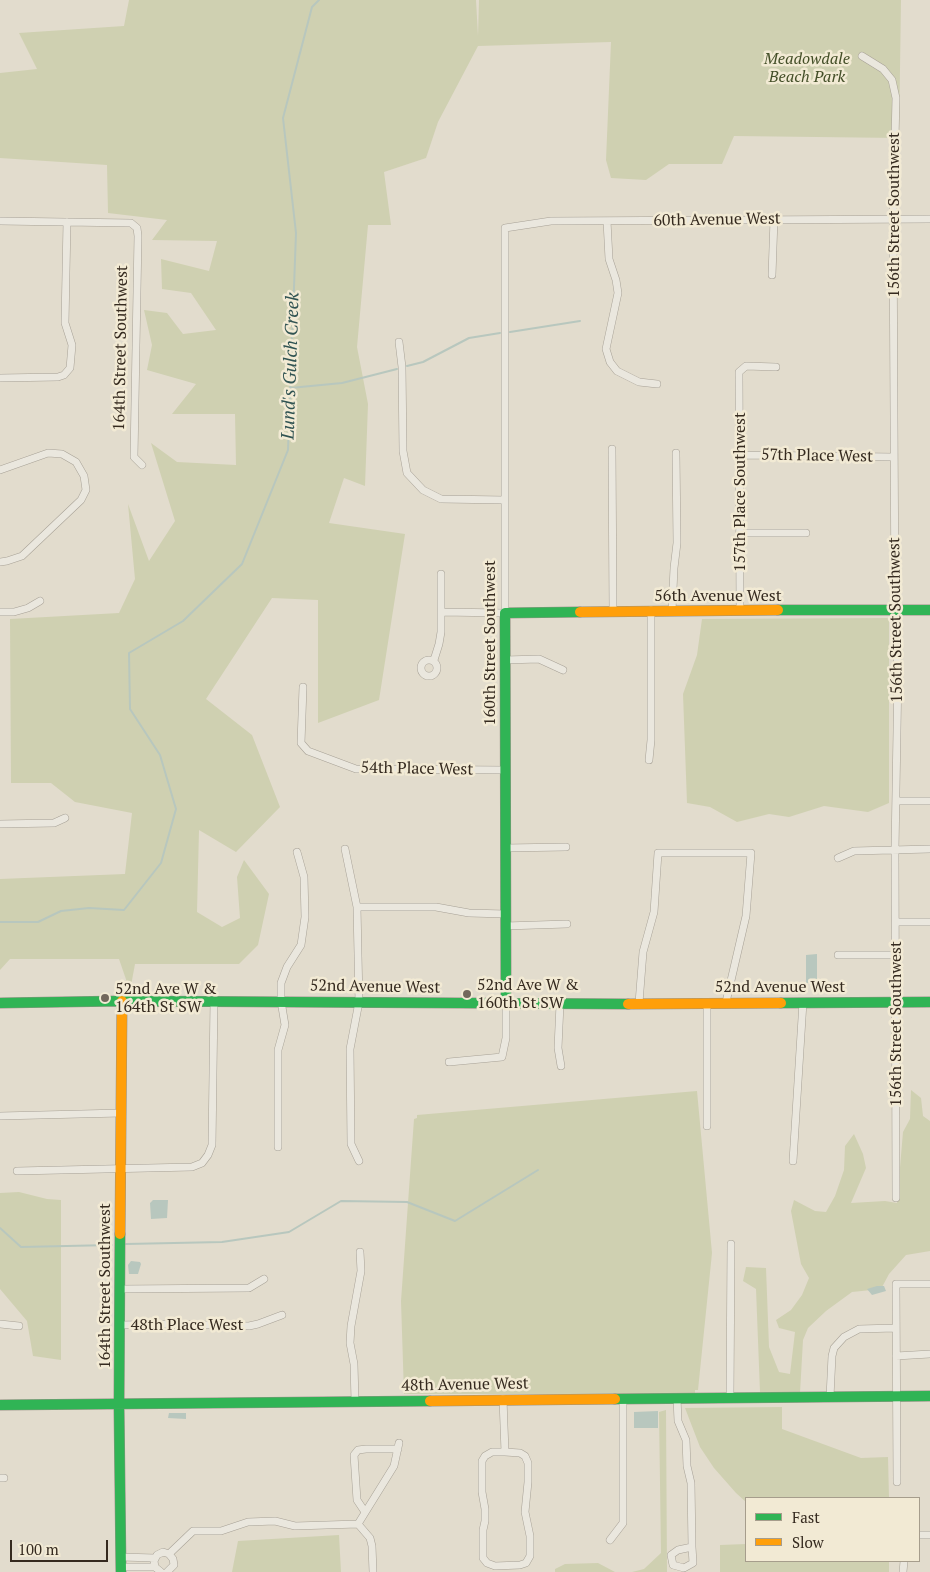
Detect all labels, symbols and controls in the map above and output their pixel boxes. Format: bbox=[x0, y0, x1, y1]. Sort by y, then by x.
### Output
park label: Meadowdale Beach Park bbox=[764, 49, 850, 87]
street label: 156th Street Southwest bbox=[884, 132, 904, 298]
street label: 60th Avenue West bbox=[653, 209, 781, 231]
street label: 164th Street Southwest bbox=[110, 265, 132, 431]
water label: Lund's Gulch Creek bbox=[278, 292, 304, 440]
street label: 157th Place Southwest bbox=[730, 412, 750, 572]
street label: 57th Place West bbox=[761, 445, 873, 467]
street label: 156th Street Southwest bbox=[885, 537, 907, 703]
street label: 160th Street Southwest bbox=[480, 560, 500, 726]
street label: 56th Avenue West bbox=[654, 586, 782, 606]
street label: 54th Place West bbox=[361, 758, 473, 780]
street label: 156th Street Southwest bbox=[886, 941, 906, 1107]
place label: 52nd Ave W & 160th St SW bbox=[477, 975, 579, 1013]
street label: 52nd Avenue West bbox=[310, 976, 440, 998]
street label: 52nd Avenue West bbox=[715, 977, 845, 997]
place label: 52nd Ave W & 164th St SW bbox=[115, 979, 217, 1017]
marker: 52nd Ave W & 160th St SW bbox=[461, 988, 473, 1000]
marker: 52nd Ave W & 164th St SW bbox=[99, 992, 111, 1004]
street label: 164th Street Southwest bbox=[95, 1203, 115, 1369]
street label: 48th Place West bbox=[131, 1315, 243, 1335]
street label: 48th Avenue West bbox=[401, 1374, 529, 1396]
legend bbox=[745, 1497, 920, 1562]
text: Fast bbox=[792, 1507, 820, 1527]
scale bar bbox=[12, 1530, 110, 1562]
text: Slow bbox=[792, 1532, 824, 1552]
text: 100 m bbox=[18, 1539, 59, 1559]

